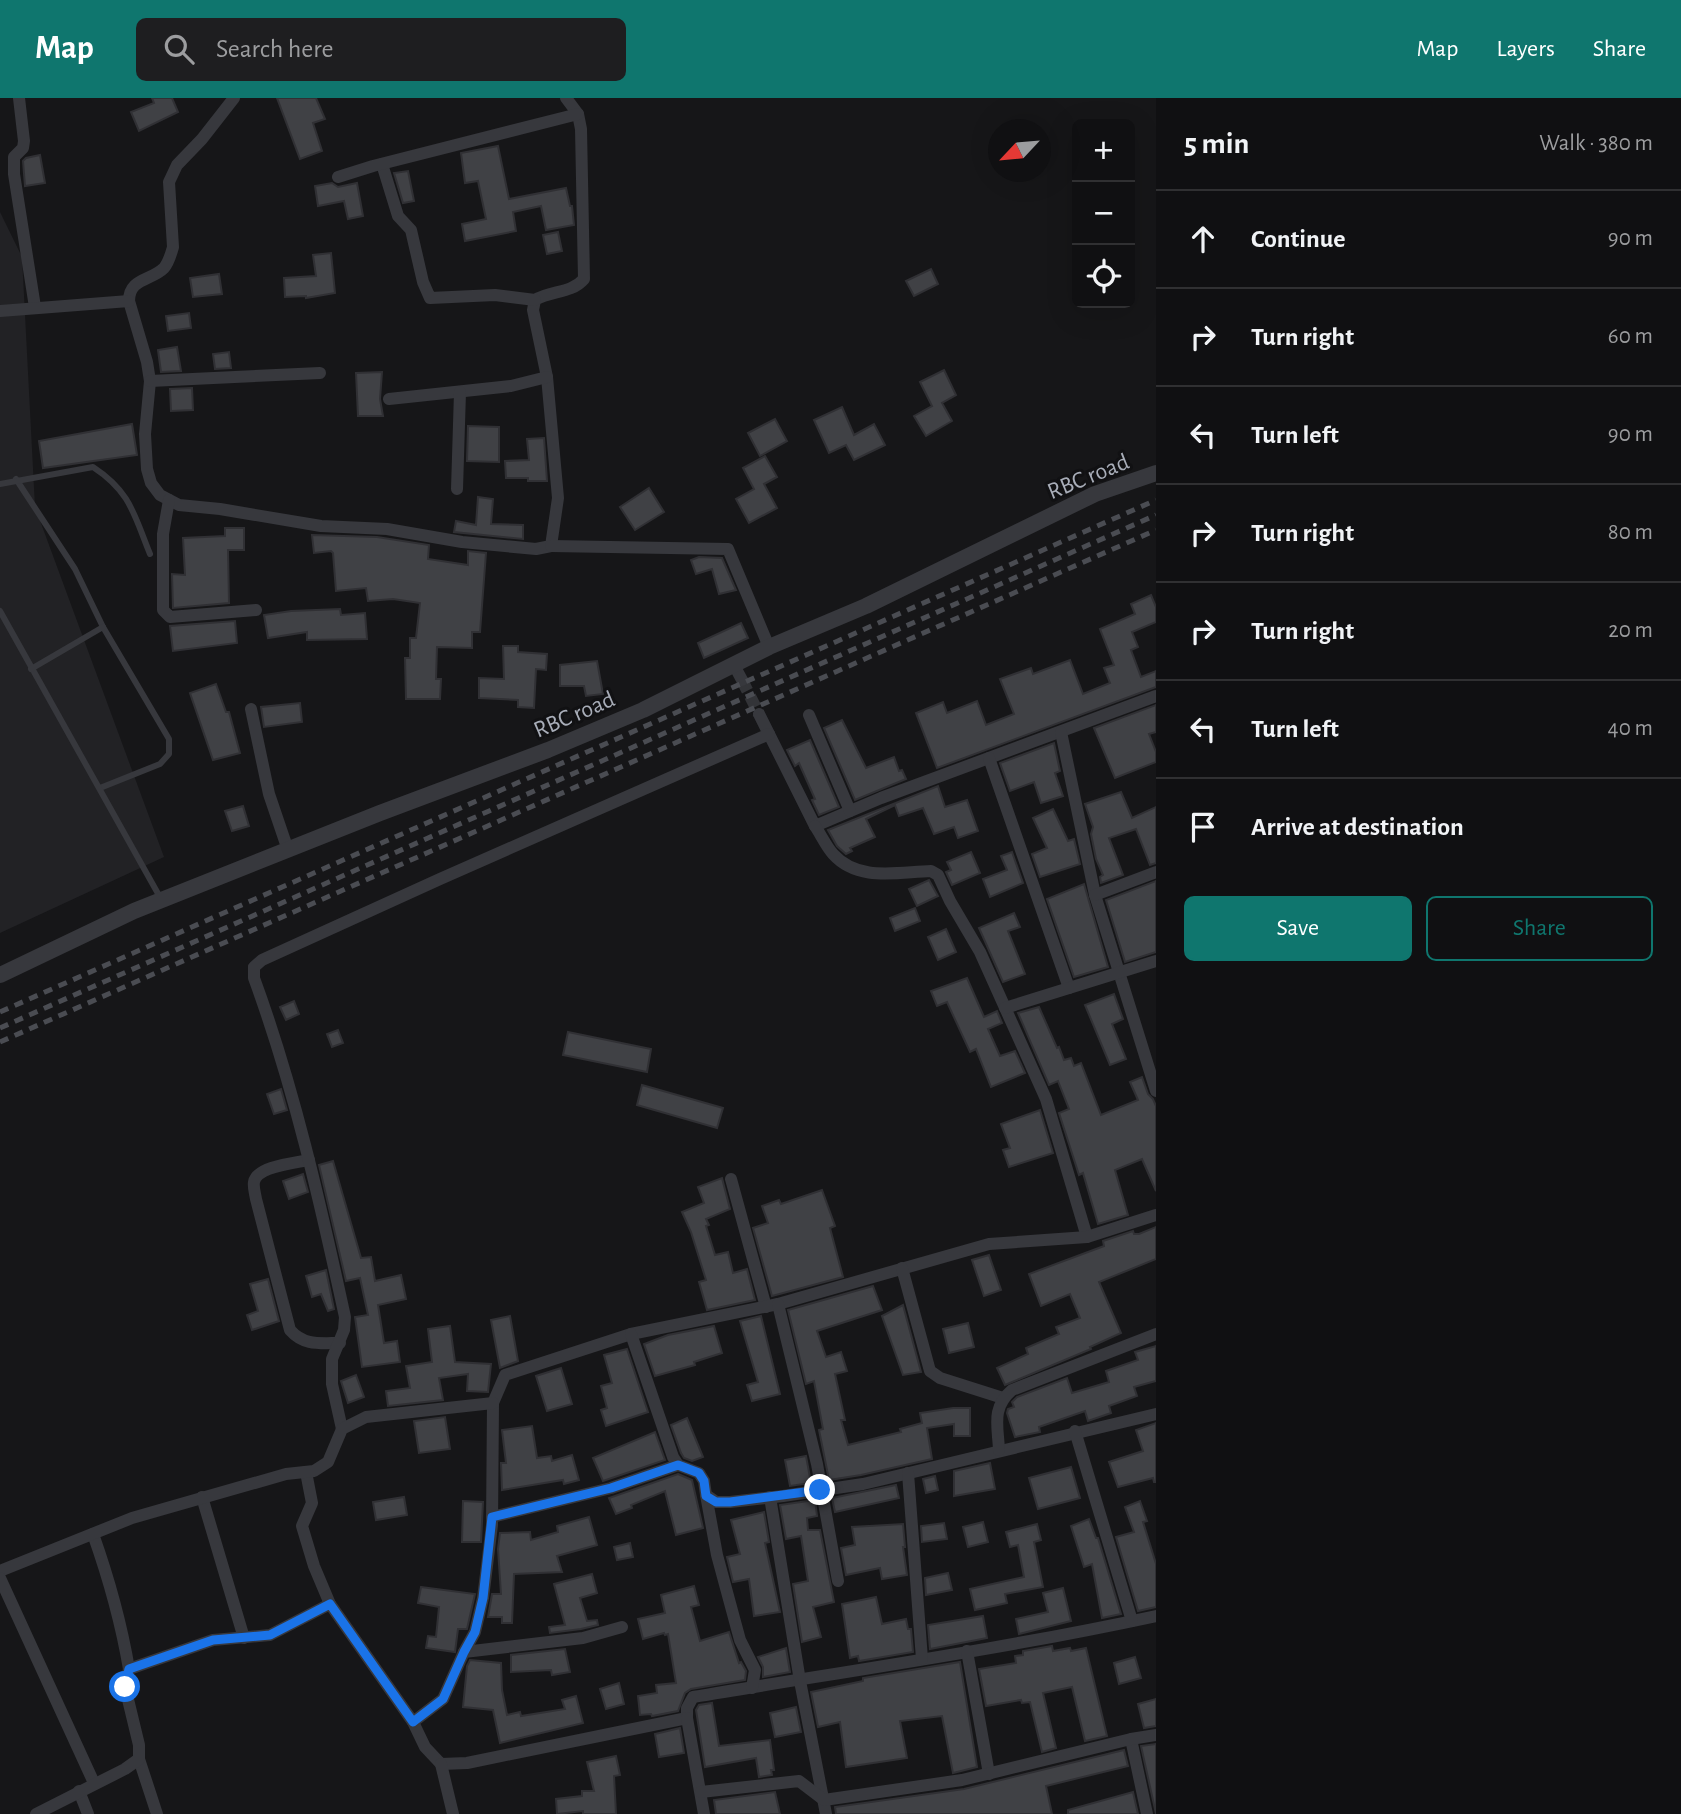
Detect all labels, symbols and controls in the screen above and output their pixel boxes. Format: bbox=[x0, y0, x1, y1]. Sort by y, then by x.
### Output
search box bbox=[136, 18, 626, 81]
icon: search bbox=[160, 30, 198, 68]
text: Map bbox=[35, 32, 94, 65]
text: Search here bbox=[216, 36, 334, 62]
text: Map bbox=[1416, 37, 1458, 61]
text: Layers bbox=[1496, 37, 1555, 61]
text: Share bbox=[1593, 37, 1646, 61]
north arrow bbox=[988, 119, 1051, 182]
map controls bbox=[1072, 119, 1135, 308]
button: + bbox=[1072, 119, 1135, 182]
text: 5 min bbox=[1184, 129, 1249, 159]
text: Walk · 380 m bbox=[1539, 132, 1653, 155]
button: − bbox=[1072, 182, 1135, 245]
icon: ahead bbox=[1184, 220, 1222, 258]
text: Continue bbox=[1251, 226, 1346, 252]
text: 90 m bbox=[1608, 227, 1653, 250]
button: locate bbox=[1072, 245, 1135, 308]
icon: right bbox=[1184, 318, 1222, 356]
text: Turn right bbox=[1251, 324, 1354, 350]
text: 60 m bbox=[1608, 325, 1653, 348]
icon: left bbox=[1184, 416, 1222, 454]
text: Turn left bbox=[1251, 422, 1339, 448]
text: 90 m bbox=[1608, 423, 1653, 446]
street label: RBC road bbox=[1044, 450, 1133, 504]
icon: right bbox=[1184, 514, 1222, 552]
text: Turn right bbox=[1251, 520, 1354, 546]
text: 80 m bbox=[1608, 521, 1653, 544]
icon: right bbox=[1184, 612, 1222, 650]
text: Turn right bbox=[1251, 618, 1354, 644]
text: 20 m bbox=[1608, 619, 1653, 642]
street label: RBC road bbox=[530, 687, 619, 743]
icon: left bbox=[1184, 710, 1222, 748]
text: Turn left bbox=[1251, 716, 1339, 742]
text: 40 m bbox=[1608, 717, 1653, 740]
icon: arrive bbox=[1184, 808, 1222, 846]
text: Arrive at destination bbox=[1251, 814, 1464, 840]
button: Save bbox=[1184, 896, 1412, 961]
button: Share bbox=[1426, 896, 1653, 961]
route end bbox=[804, 1474, 835, 1505]
route start bbox=[109, 1671, 140, 1702]

